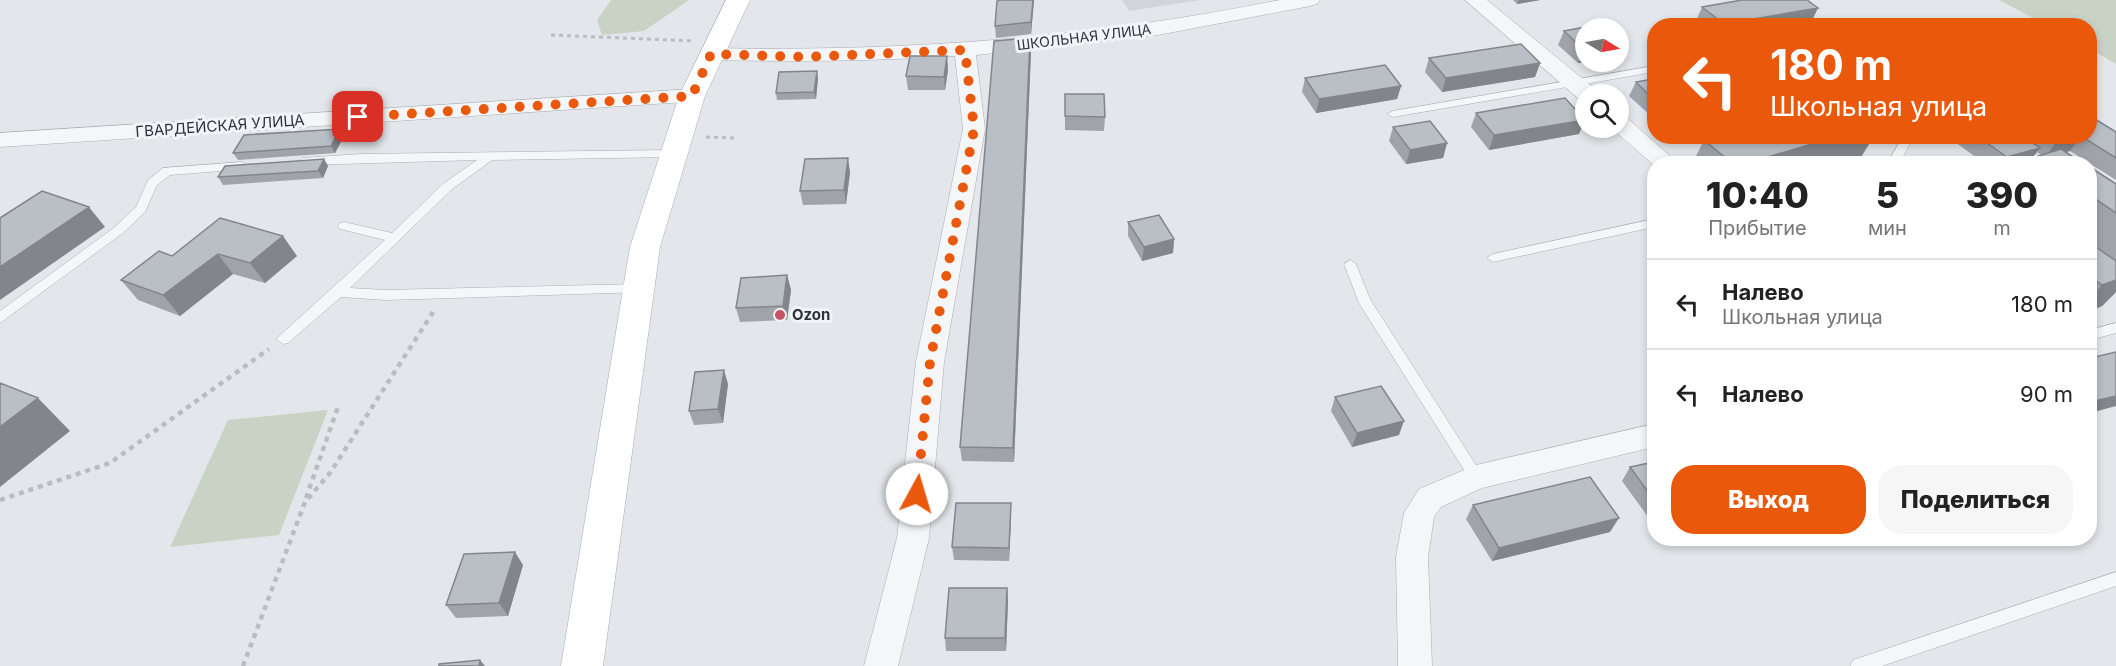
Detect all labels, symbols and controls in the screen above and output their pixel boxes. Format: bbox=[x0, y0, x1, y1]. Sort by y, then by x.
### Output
north arrow bbox=[1575, 18, 1629, 72]
map controls bbox=[1575, 18, 1629, 138]
street label: ШКОЛЬНАЯ УЛИЦА bbox=[1016, 20, 1152, 53]
text: 180 m bbox=[1770, 39, 1892, 90]
icon: left bbox=[1671, 42, 1749, 120]
button: search bbox=[1575, 84, 1629, 138]
text: Школьная улица bbox=[1770, 90, 1987, 123]
pin bbox=[332, 91, 383, 142]
icon: arrive bbox=[341, 100, 374, 133]
street label: ГВАРДЕЙСКАЯ УЛИЦА bbox=[135, 110, 305, 141]
text: 10:40 bbox=[1706, 173, 1809, 217]
text: 5 bbox=[1876, 173, 1899, 217]
text: 390 bbox=[1966, 173, 2038, 217]
text: Прибытие bbox=[1708, 216, 1807, 240]
text: мин bbox=[1868, 216, 1907, 240]
text: m bbox=[1993, 216, 2011, 240]
text: Налево bbox=[1722, 279, 1804, 305]
icon: left bbox=[1671, 288, 1704, 321]
text: 180 m bbox=[2011, 291, 2073, 317]
place label: Ozon bbox=[792, 305, 830, 324]
text: Школьная улица bbox=[1722, 305, 1883, 329]
marker: Ozon bbox=[773, 308, 787, 322]
icon: left bbox=[1671, 378, 1704, 411]
text: Налево bbox=[1722, 381, 1804, 407]
text: 90 m bbox=[2020, 381, 2073, 407]
position arrow bbox=[885, 462, 949, 526]
button: Выход bbox=[1671, 465, 1866, 534]
button: Поделиться bbox=[1878, 465, 2073, 534]

